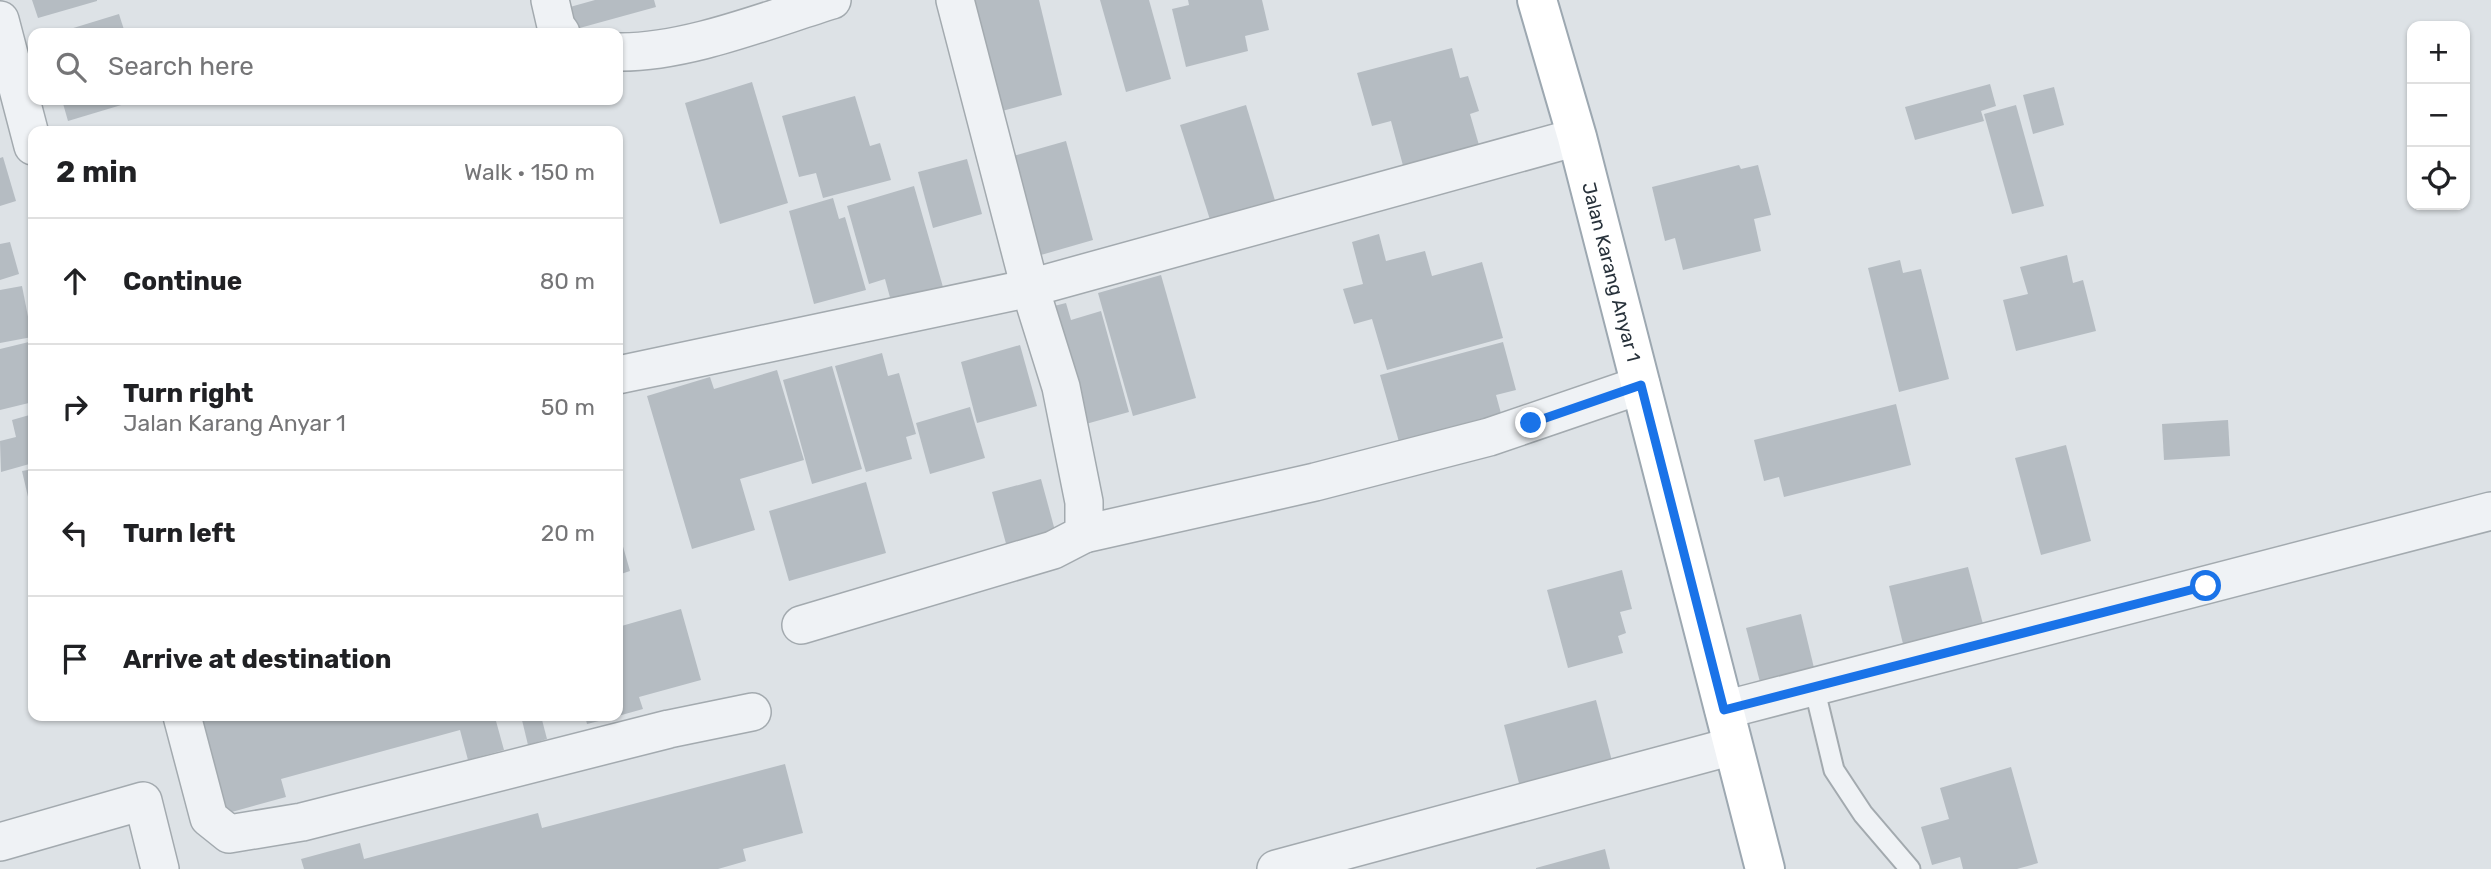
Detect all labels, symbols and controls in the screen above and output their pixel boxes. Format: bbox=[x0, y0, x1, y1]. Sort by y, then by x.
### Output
map controls bbox=[2407, 21, 2470, 210]
button: + bbox=[2407, 21, 2470, 84]
search box bbox=[28, 28, 623, 105]
icon: search bbox=[52, 48, 90, 86]
text: Search here bbox=[108, 51, 254, 82]
button: − bbox=[2407, 84, 2470, 147]
button: locate bbox=[2407, 147, 2470, 210]
text: 2 min bbox=[56, 154, 137, 190]
text: Walk · 150 m bbox=[464, 158, 595, 186]
street label: Jalan Karang Anyar 1 bbox=[1577, 180, 1645, 364]
icon: ahead bbox=[56, 262, 94, 300]
text: Continue bbox=[123, 266, 242, 297]
text: 80 m bbox=[540, 267, 595, 295]
text: Turn right bbox=[123, 378, 253, 409]
icon: right bbox=[56, 388, 94, 426]
text: 50 m bbox=[541, 393, 595, 421]
route end bbox=[1515, 407, 1546, 438]
text: Jalan Karang Anyar 1 bbox=[123, 409, 346, 437]
icon: left bbox=[56, 514, 94, 552]
text: Turn left bbox=[123, 518, 235, 549]
text: 20 m bbox=[541, 519, 595, 547]
route start bbox=[2190, 570, 2221, 601]
icon: arrive bbox=[56, 640, 94, 678]
text: Arrive at destination bbox=[123, 644, 391, 675]

